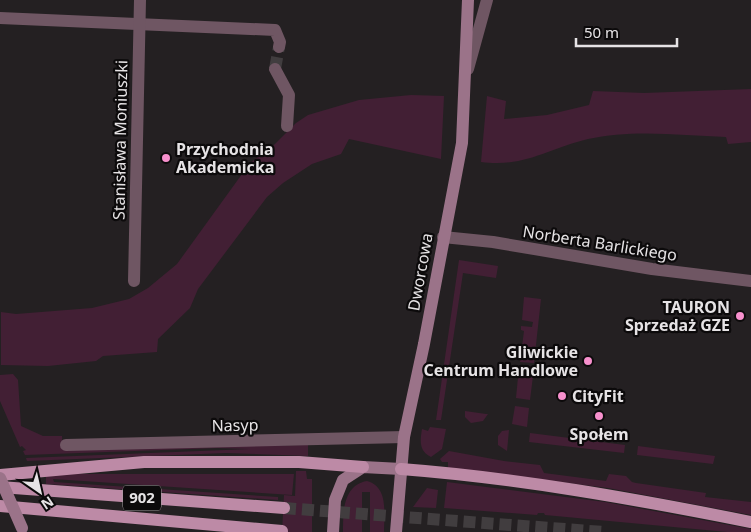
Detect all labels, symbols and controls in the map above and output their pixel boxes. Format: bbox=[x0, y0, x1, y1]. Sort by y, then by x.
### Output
scale bar bbox=[576, 15, 677, 47]
text: 50 m bbox=[584, 22, 619, 42]
street label: Stanisława Moniuszki bbox=[108, 60, 132, 220]
place label: Przychodnia Akademicka bbox=[176, 138, 274, 178]
marker: Przychodnia Akademicka bbox=[160, 152, 172, 164]
street label: Norberta Barlickiego bbox=[521, 220, 679, 266]
street label: Dworcowa bbox=[402, 231, 438, 313]
place label: TAURON Sprzedaż GZE bbox=[625, 296, 730, 336]
marker: TAURON Sprzedaż GZE bbox=[734, 310, 746, 322]
place label: Gliwickie Centrum Handlowe bbox=[423, 341, 578, 381]
marker: Gliwickie Centrum Handlowe bbox=[582, 355, 594, 367]
place label: CityFit bbox=[572, 385, 624, 407]
marker: CityFit bbox=[556, 390, 568, 402]
marker: Społem bbox=[593, 410, 605, 422]
street label: Nasyp bbox=[211, 414, 259, 436]
place label: Społem bbox=[570, 423, 628, 445]
north arrow bbox=[15, 467, 65, 517]
road number: 902 bbox=[123, 486, 161, 510]
text: N bbox=[38, 492, 58, 514]

